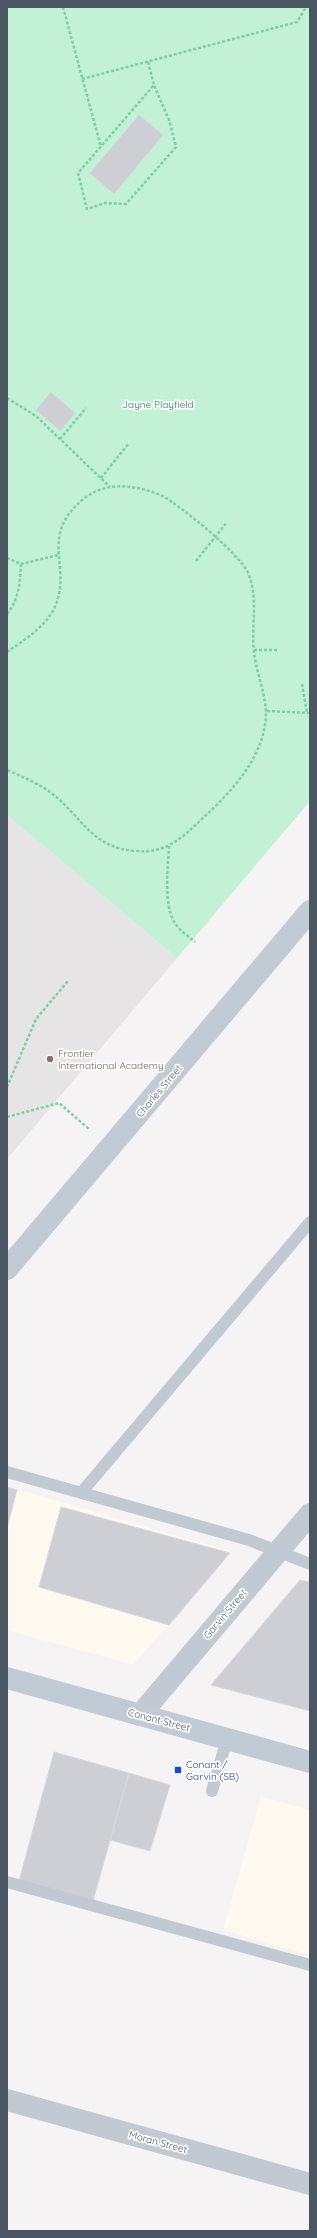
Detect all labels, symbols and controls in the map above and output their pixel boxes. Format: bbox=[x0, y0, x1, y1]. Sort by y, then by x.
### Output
park label: Jayne Playfield bbox=[122, 398, 194, 411]
place label: Frontier International Academy bbox=[58, 1047, 164, 1072]
marker: Frontier International Academy bbox=[45, 1054, 55, 1064]
street label: Charles Street bbox=[133, 1062, 185, 1120]
street label: Garvin Street bbox=[200, 1586, 250, 1641]
street label: Conant Street bbox=[127, 1705, 192, 1735]
place label: Conant / Garvin (SB) bbox=[186, 1758, 239, 1783]
marker: Conant / Garvin (SB) bbox=[173, 1765, 183, 1775]
street label: Moran Street bbox=[127, 2128, 189, 2156]

